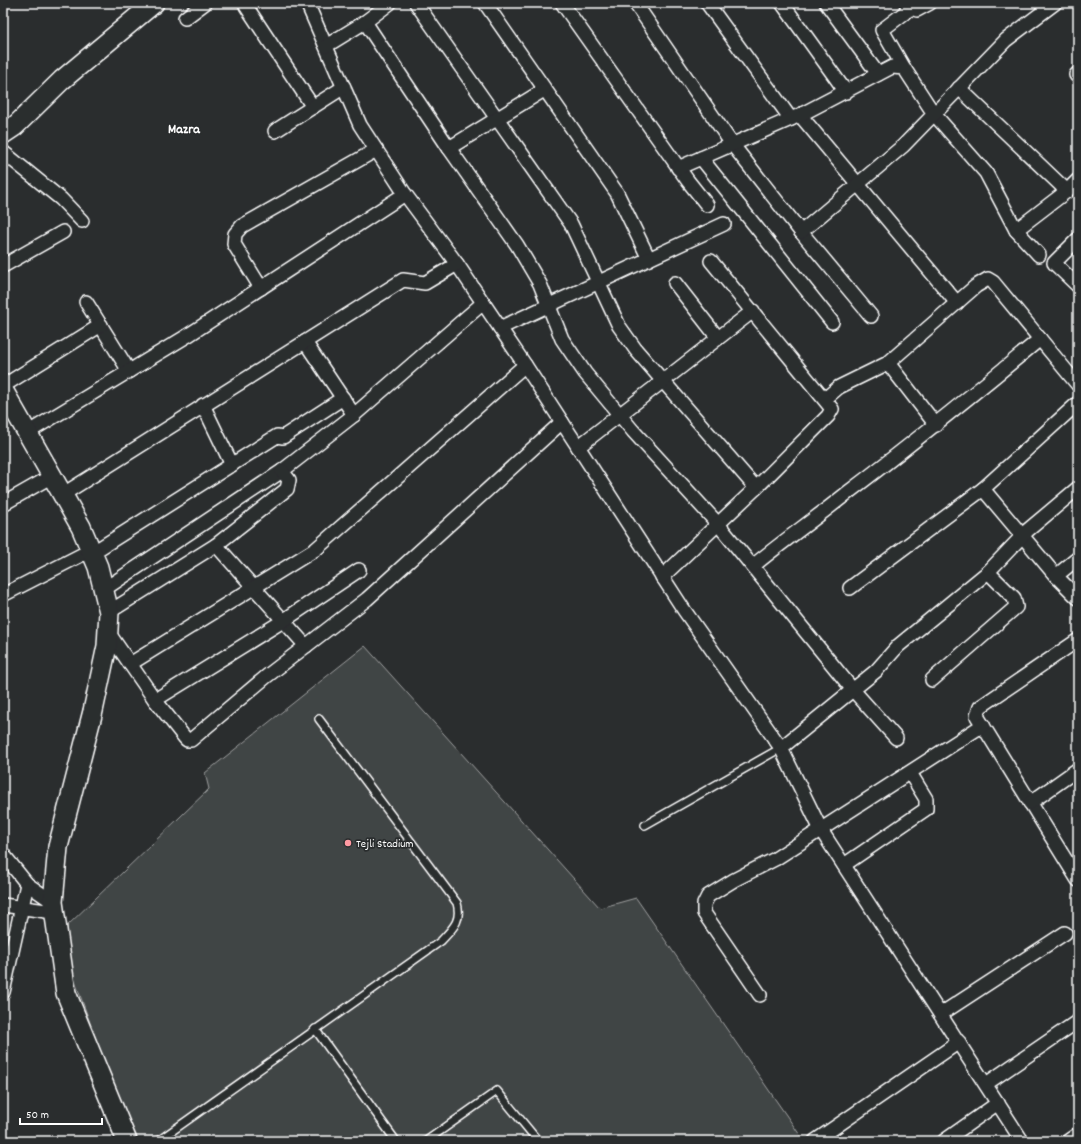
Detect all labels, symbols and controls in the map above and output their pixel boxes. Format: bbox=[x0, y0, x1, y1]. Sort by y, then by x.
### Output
district label: Mazra bbox=[168, 120, 201, 140]
place label: Tejli Stadium bbox=[356, 836, 414, 853]
marker: Tejli Stadium bbox=[343, 838, 353, 848]
scale bar bbox=[20, 1100, 102, 1126]
text: 50 m bbox=[26, 1107, 49, 1124]

